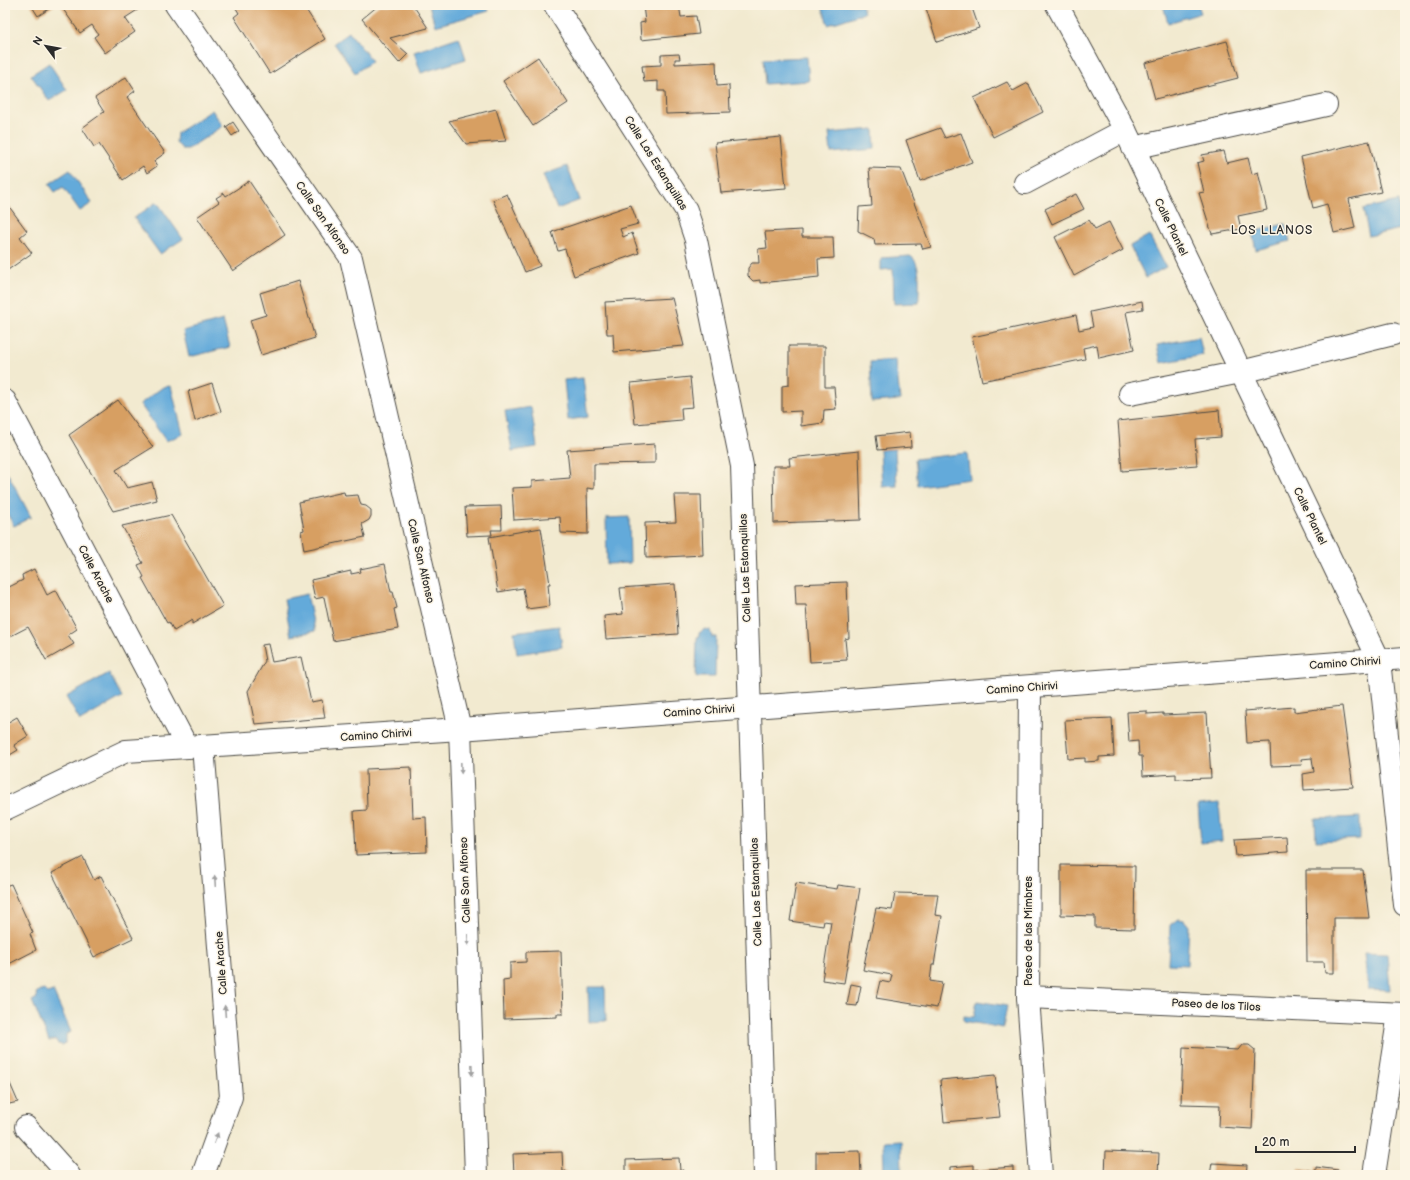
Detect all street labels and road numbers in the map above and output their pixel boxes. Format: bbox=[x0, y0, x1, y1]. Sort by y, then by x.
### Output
street label: Calle Las Estanquillas bbox=[622, 113, 691, 213]
street label: Calle San Alfonso bbox=[293, 179, 353, 257]
street label: Calle Plantel bbox=[1152, 196, 1190, 258]
street label: Calle Plantel bbox=[1291, 485, 1329, 547]
street label: Calle Las Estanquillas bbox=[737, 513, 753, 623]
street label: Calle San Alfonso bbox=[405, 517, 437, 605]
street label: Calle Arache bbox=[75, 543, 117, 606]
street label: Camino Chirivi bbox=[1309, 654, 1381, 672]
street label: Camino Chirivi bbox=[986, 679, 1058, 697]
street label: Camino Chirivi bbox=[663, 702, 735, 720]
street label: Camino Chirivi bbox=[340, 726, 412, 744]
street label: Calle San Alfonso bbox=[457, 837, 473, 923]
street label: Calle Las Estanquillas bbox=[748, 837, 764, 947]
street label: Paseo de las Mimbres bbox=[1022, 876, 1035, 986]
street label: Calle Arache bbox=[212, 930, 230, 995]
street label: Paseo de los Tilos bbox=[1171, 996, 1261, 1014]

